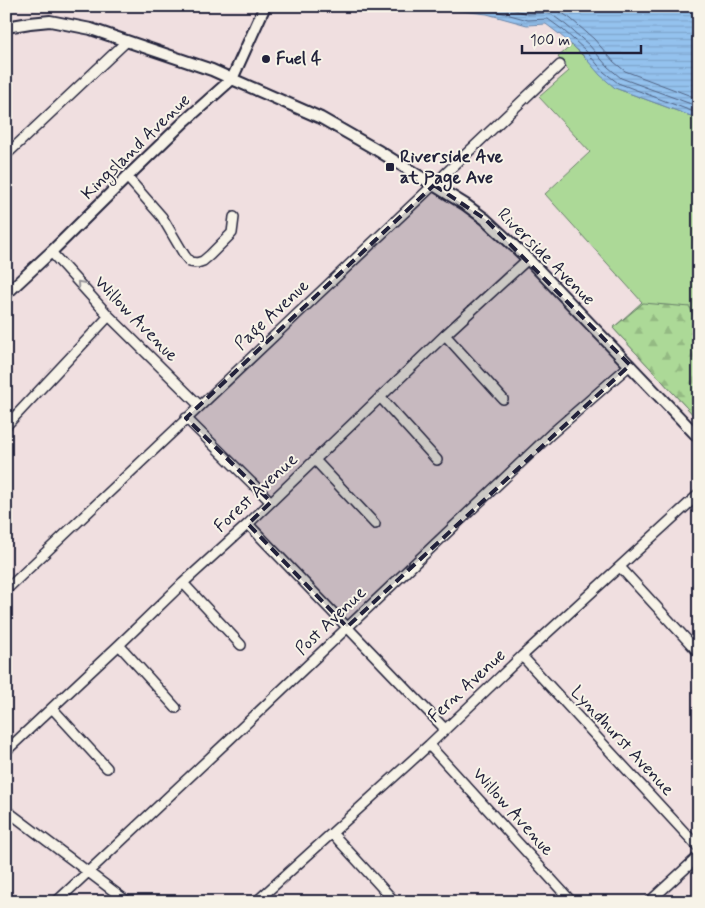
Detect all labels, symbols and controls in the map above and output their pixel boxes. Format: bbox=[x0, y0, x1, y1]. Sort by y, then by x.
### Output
scale bar bbox=[522, 22, 641, 54]
text: 100 m bbox=[530, 31, 570, 51]
place label: Fuel 4 bbox=[276, 47, 322, 71]
marker: Fuel 4 bbox=[260, 53, 272, 65]
street label: Kingsland Avenue bbox=[76, 89, 197, 206]
place label: Riverside Ave at Page Ave bbox=[400, 145, 504, 192]
marker: Riverside Ave at Page Ave bbox=[384, 161, 396, 173]
street label: Riverside Avenue bbox=[492, 203, 600, 311]
street label: Willow Avenue bbox=[89, 271, 183, 367]
street label: Page Avenue bbox=[229, 274, 316, 357]
one-way arrow bbox=[77, 281, 86, 290]
street label: Forest Avenue bbox=[209, 448, 303, 538]
street label: Post Avenue bbox=[290, 581, 372, 661]
street label: Fern Avenue bbox=[423, 644, 511, 728]
street label: Lyndhurst Avenue bbox=[565, 681, 679, 801]
street label: Willow Avenue bbox=[467, 763, 559, 861]

